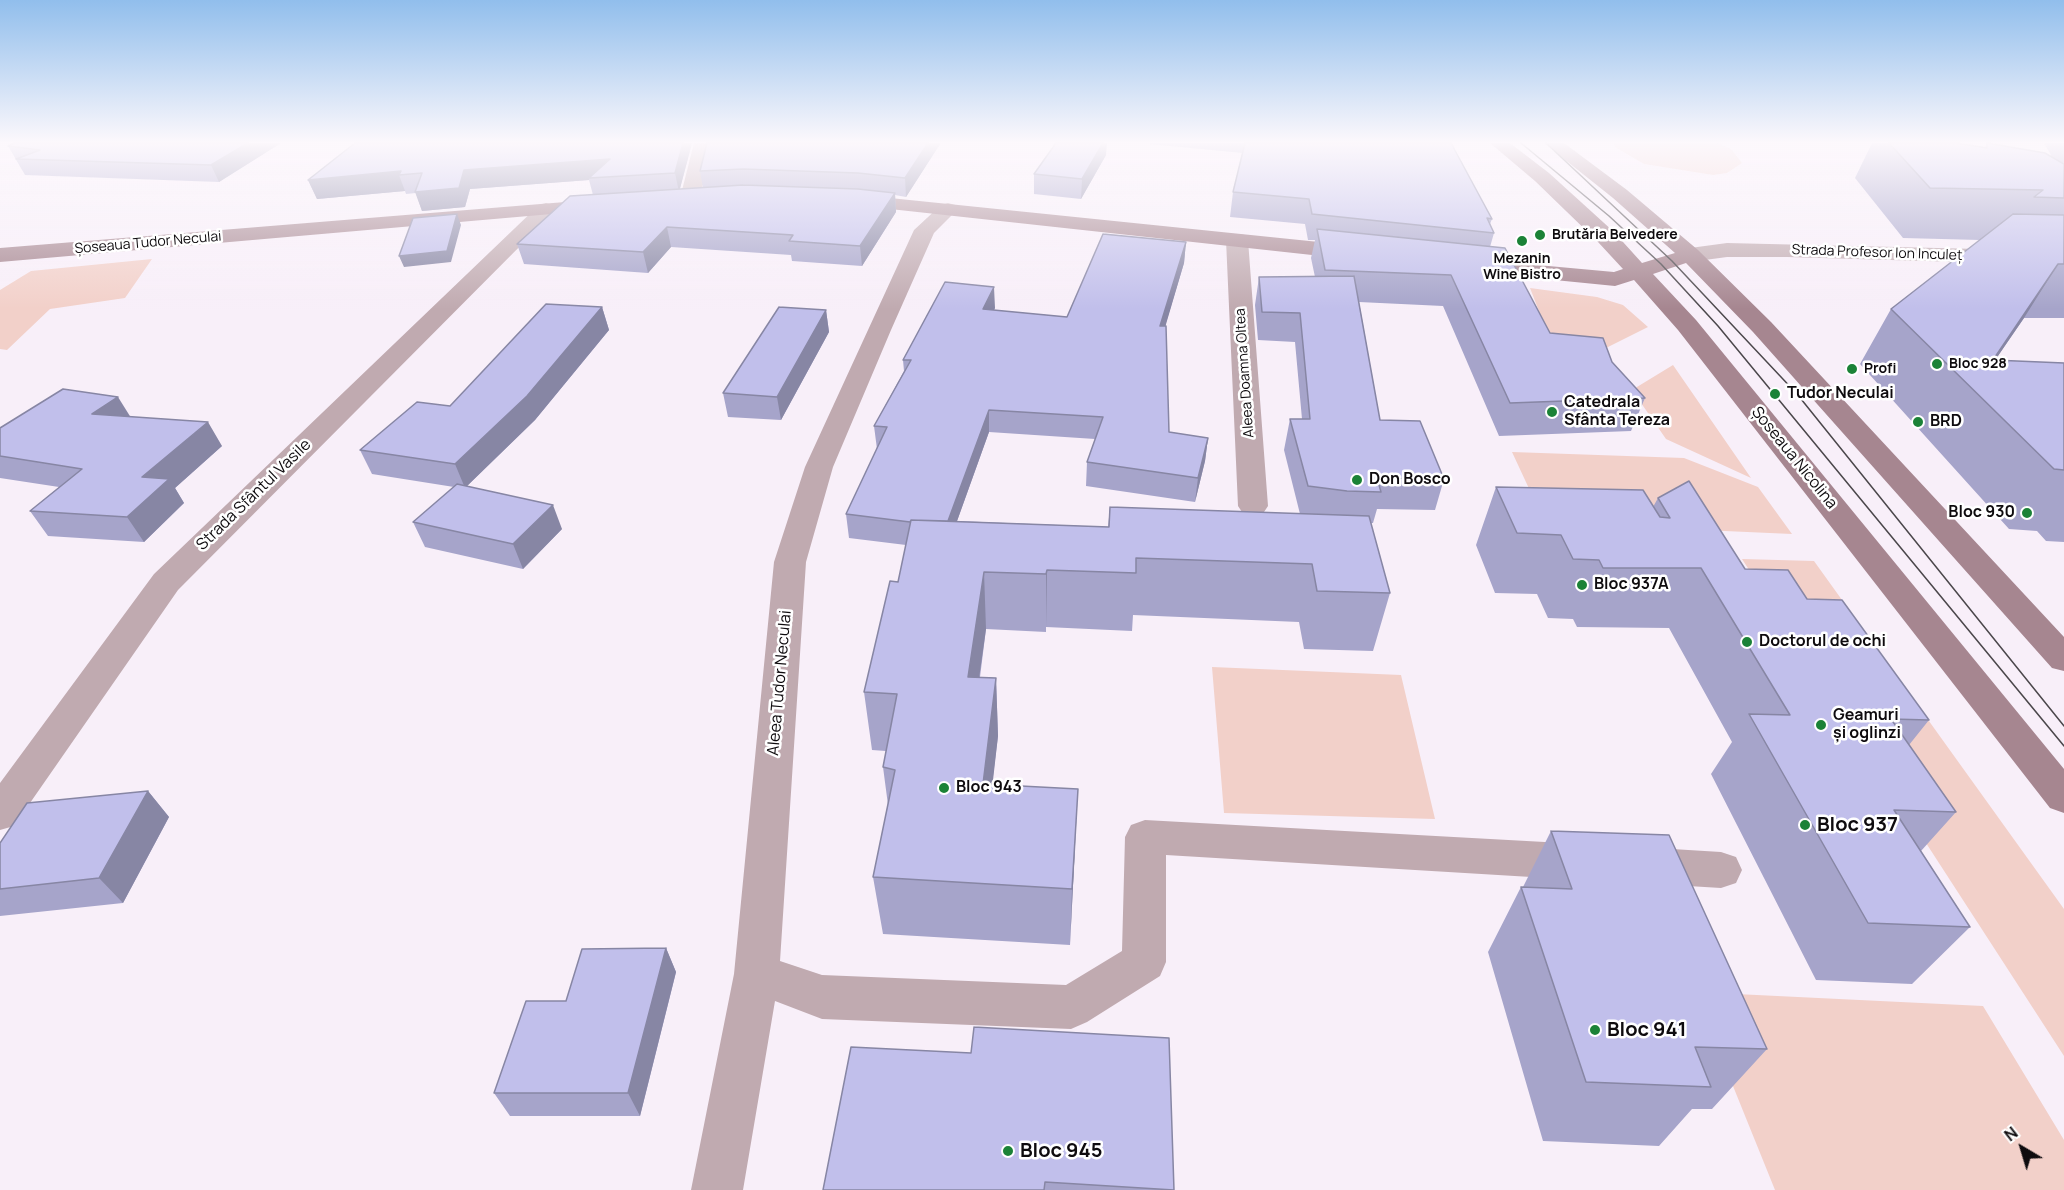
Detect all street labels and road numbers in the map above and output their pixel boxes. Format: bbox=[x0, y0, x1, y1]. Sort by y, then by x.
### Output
street label: Șoseaua Tudor Neculai bbox=[74, 228, 222, 258]
street label: Strada Profesor Ion Inculeț bbox=[1791, 242, 1963, 264]
street label: Aleea Doamna Oltea bbox=[1232, 308, 1258, 438]
street label: Șoseaua Nicolina bbox=[1747, 403, 1841, 513]
street label: Strada Sfântul Vasile bbox=[193, 435, 315, 555]
street label: Aleea Tudor Neculai bbox=[764, 610, 796, 756]

